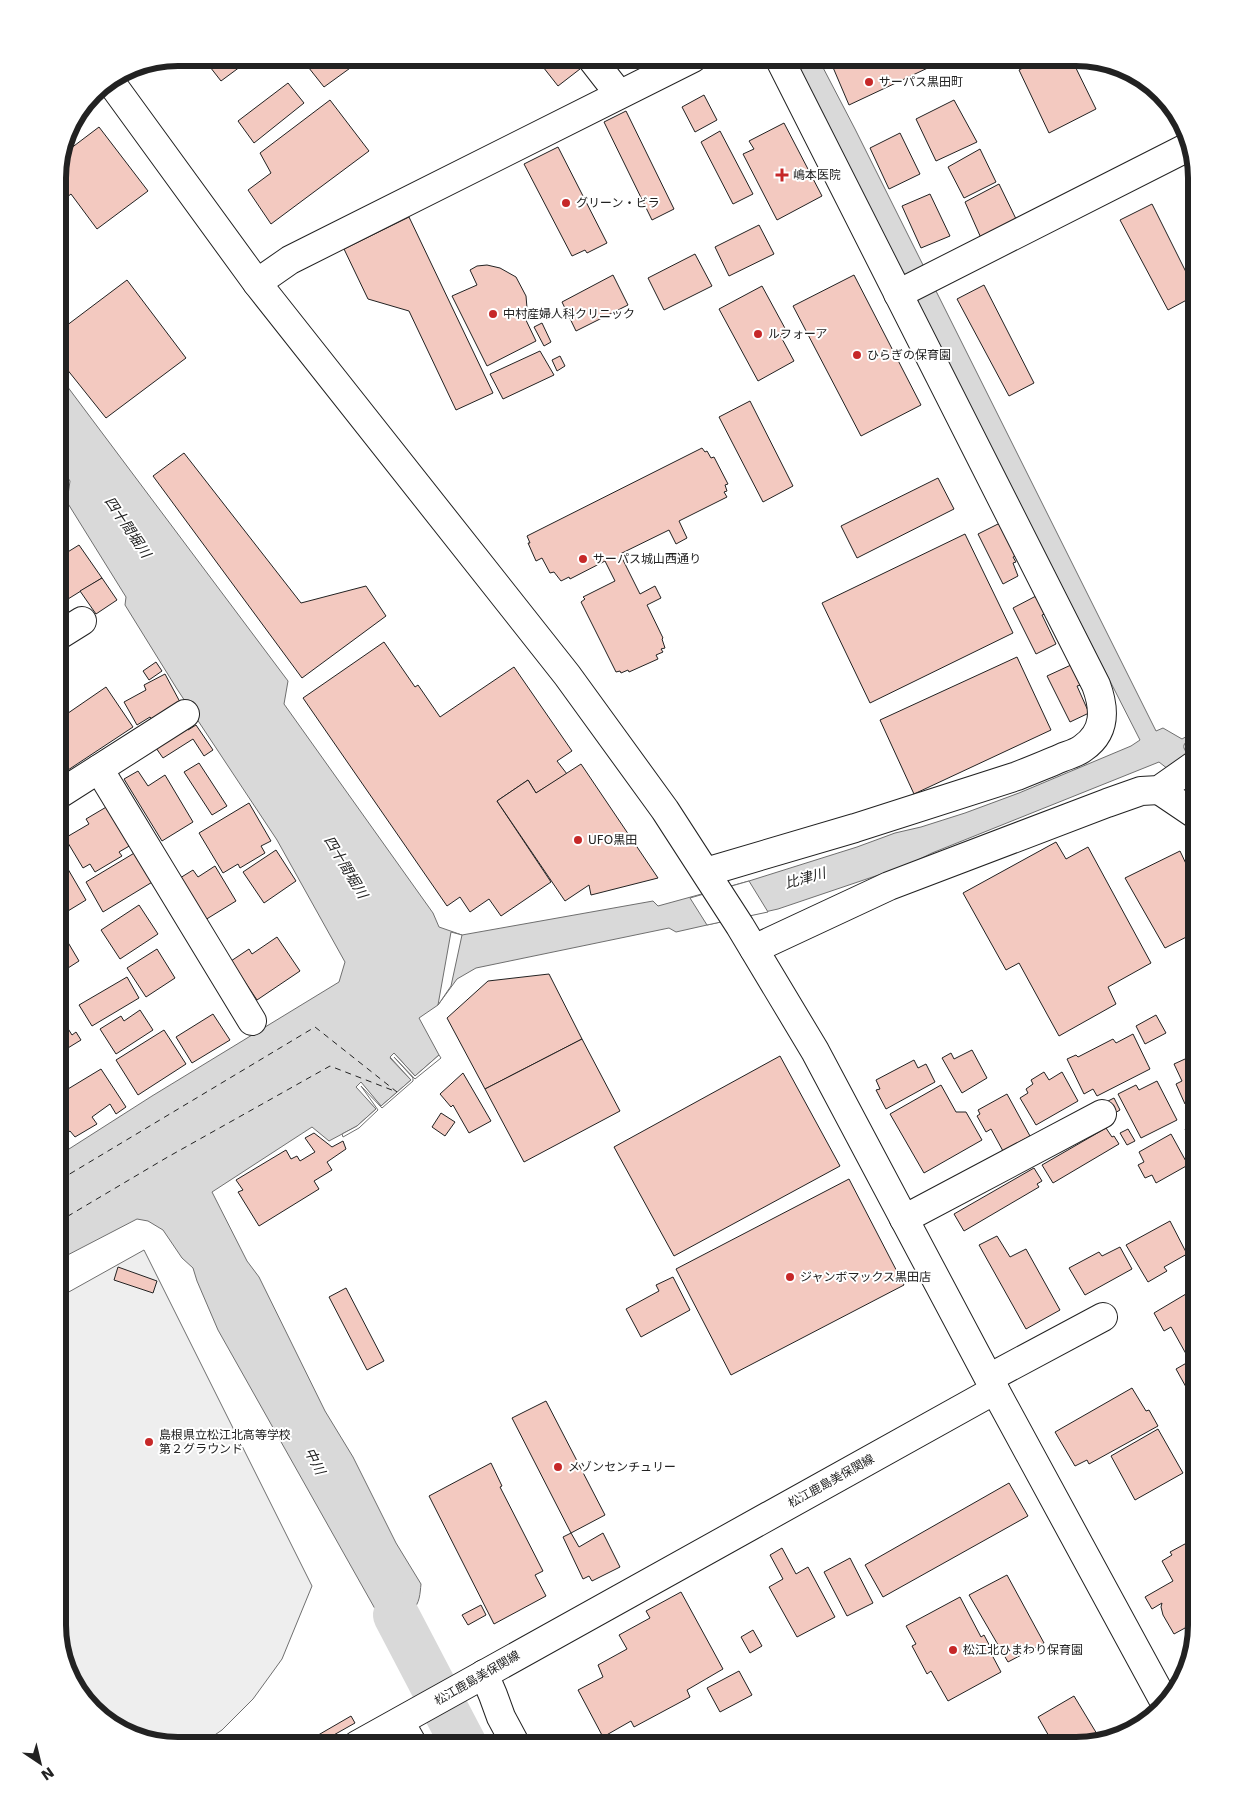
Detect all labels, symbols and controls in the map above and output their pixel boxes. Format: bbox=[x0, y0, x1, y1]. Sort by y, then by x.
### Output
place label: サーパス黒田町 bbox=[879, 75, 963, 89]
marker: サーパス黒田町 bbox=[863, 76, 875, 88]
marker: 嶋本医院 bbox=[775, 168, 789, 182]
place label: 嶋本医院 bbox=[793, 168, 841, 182]
place label: グリーン・ビラ bbox=[576, 196, 659, 210]
marker: グリーン・ビラ bbox=[560, 197, 572, 209]
place label: 中村産婦人科クリニック bbox=[503, 307, 635, 321]
marker: 中村産婦人科クリニック bbox=[487, 308, 499, 320]
place label: ルフォーア bbox=[768, 327, 828, 341]
marker: ルフォーア bbox=[752, 328, 764, 340]
place label: ひらぎの保育園 bbox=[867, 348, 951, 362]
marker: ひらぎの保育園 bbox=[851, 349, 863, 361]
water label: 四十間堀川 bbox=[102, 494, 155, 562]
place label: サーパス城山西通り bbox=[593, 552, 701, 566]
marker: サーパス城山西通り bbox=[577, 553, 589, 565]
water label: 四十間堀川 bbox=[321, 833, 372, 903]
place label: UFO黒田 bbox=[588, 833, 637, 847]
marker: UFO黒田 bbox=[572, 834, 584, 846]
water label: 比津川 bbox=[783, 864, 829, 891]
place label: ジャンボマックス黒田店 bbox=[800, 1270, 931, 1284]
marker: ジャンボマックス黒田店 bbox=[784, 1271, 796, 1283]
place label: 島根県立松江北高等学校 第２グラウンド bbox=[159, 1428, 291, 1456]
marker: 島根県立松江北高等学校 第２グラウンド bbox=[143, 1436, 155, 1448]
water label: 中川 bbox=[302, 1445, 329, 1479]
street label: 松江鹿島美保関線 bbox=[786, 1452, 876, 1510]
place label: メゾンセンチュリー bbox=[568, 1460, 676, 1474]
marker: メゾンセンチュリー bbox=[552, 1461, 564, 1473]
place label: 松江北ひまわり保育園 bbox=[963, 1643, 1083, 1657]
marker: 松江北ひまわり保育園 bbox=[947, 1644, 959, 1656]
street label: 松江鹿島美保関線 bbox=[432, 1648, 522, 1708]
north arrow bbox=[15, 1738, 65, 1788]
text: N bbox=[38, 1764, 57, 1784]

